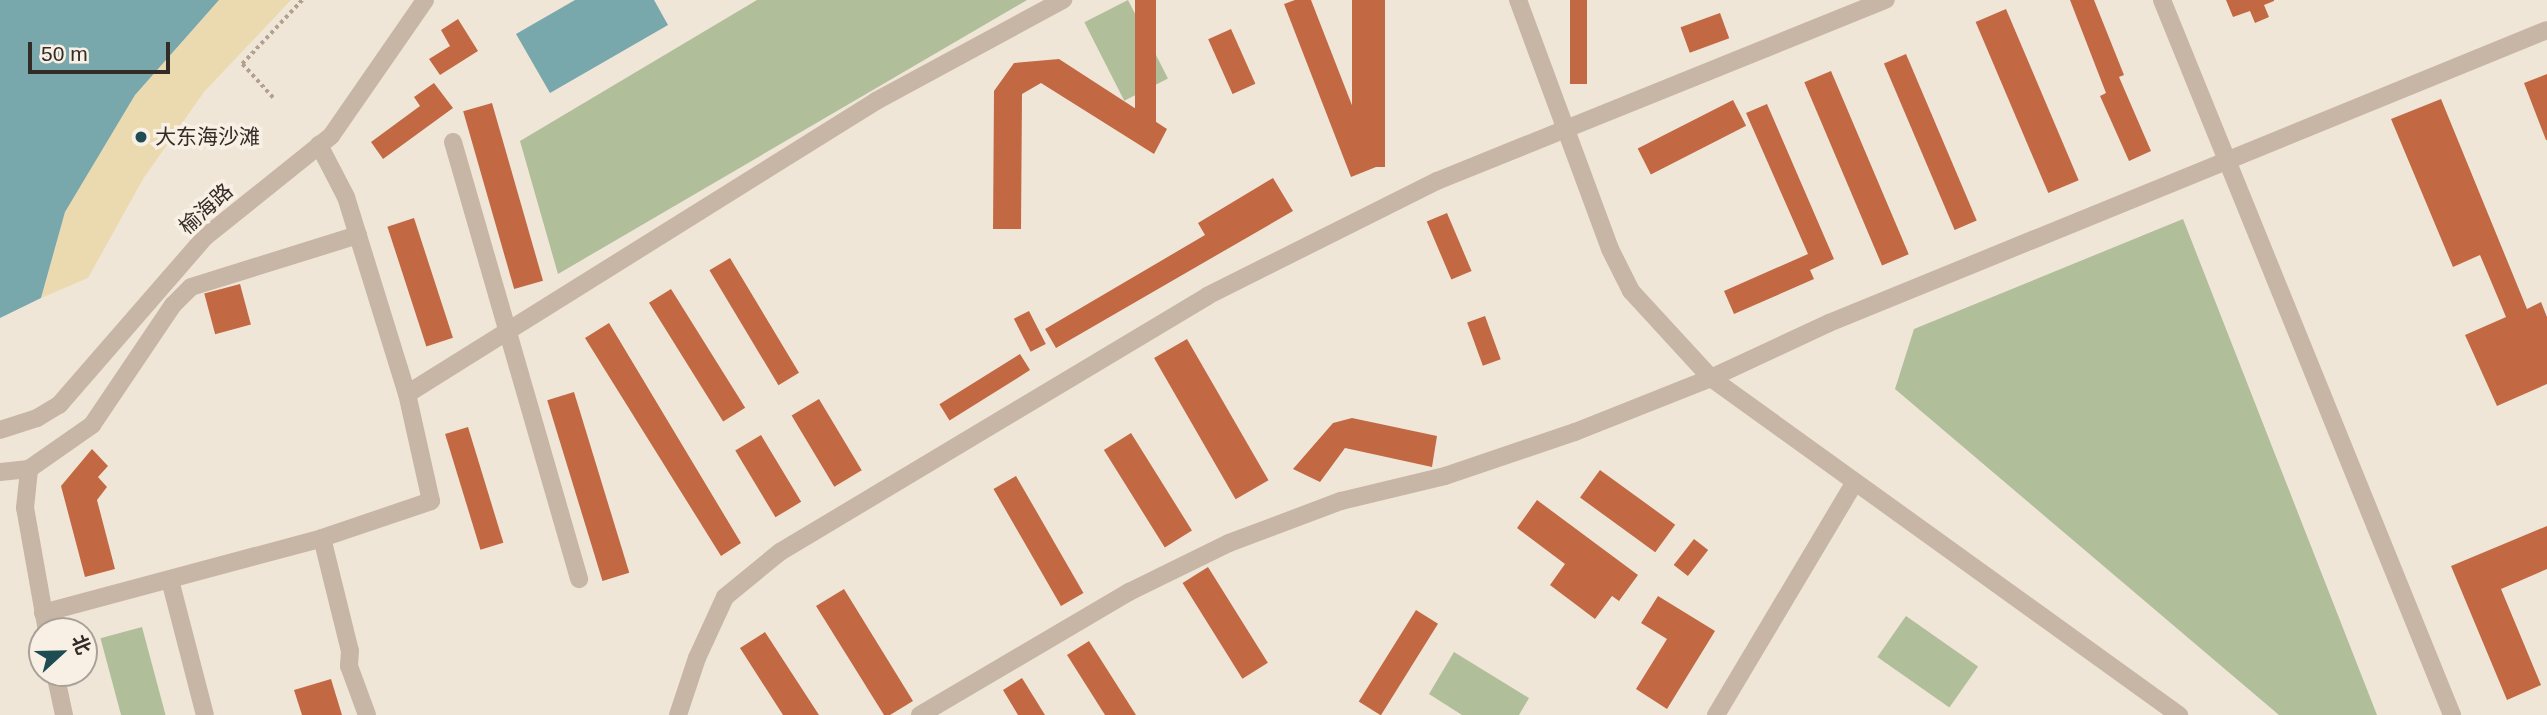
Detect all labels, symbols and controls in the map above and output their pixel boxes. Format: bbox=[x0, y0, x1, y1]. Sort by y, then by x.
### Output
scale bar bbox=[32, 28, 173, 72]
text: 50 m bbox=[41, 42, 88, 65]
place label: 大东海沙滩 bbox=[155, 124, 260, 150]
marker: 大东海沙滩 bbox=[133, 129, 149, 145]
street label: 榆海路 bbox=[174, 179, 238, 239]
north arrow bbox=[28, 617, 98, 687]
text: 北 bbox=[68, 632, 94, 657]

